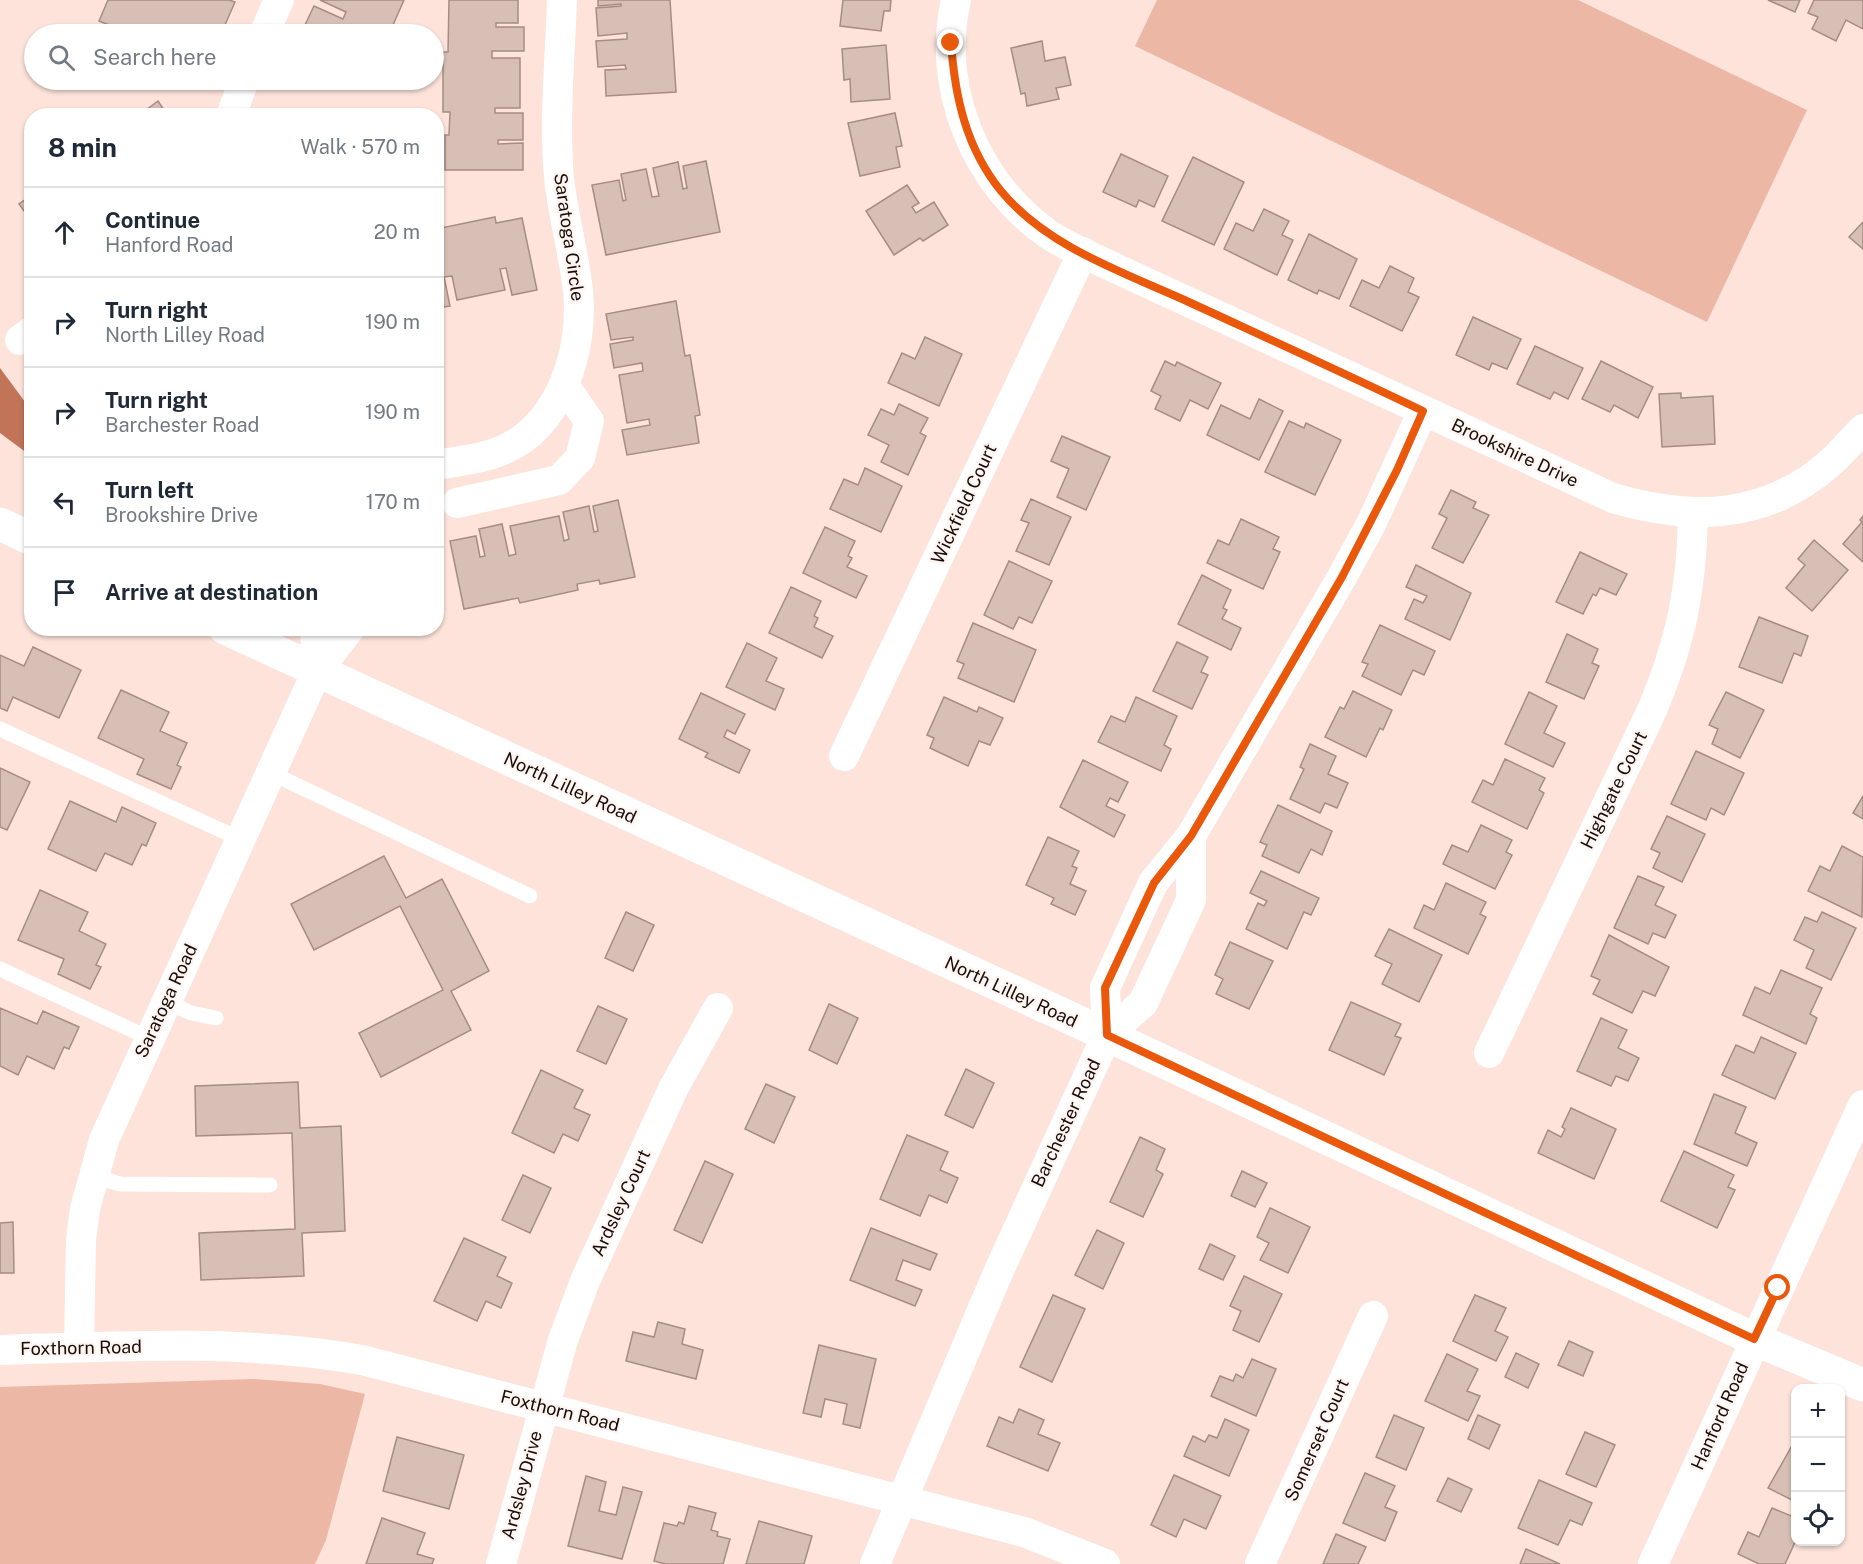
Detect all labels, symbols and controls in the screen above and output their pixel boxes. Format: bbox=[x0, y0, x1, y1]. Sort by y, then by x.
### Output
search box bbox=[24, 24, 444, 90]
route end bbox=[937, 29, 963, 55]
icon: search bbox=[45, 41, 78, 74]
text: Search here bbox=[93, 44, 217, 70]
text: 8 min bbox=[48, 132, 117, 163]
text: Walk · 570 m bbox=[301, 135, 420, 159]
street label: Saratoga Circle bbox=[550, 172, 589, 302]
text: Continue bbox=[105, 207, 200, 233]
icon: ahead bbox=[48, 216, 81, 249]
text: 20 m bbox=[374, 220, 420, 244]
text: Hanford Road bbox=[105, 233, 233, 257]
text: Turn right bbox=[105, 297, 208, 323]
icon: right bbox=[48, 306, 81, 339]
text: 190 m bbox=[365, 310, 420, 334]
text: North Lilley Road bbox=[105, 323, 265, 347]
text: Turn right bbox=[105, 387, 208, 413]
icon: right bbox=[48, 396, 81, 429]
text: 190 m bbox=[365, 400, 420, 424]
text: Barchester Road bbox=[105, 413, 259, 437]
street label: Brookshire Drive bbox=[1448, 414, 1582, 491]
street label: Wickfield Court bbox=[927, 440, 1001, 567]
text: Turn left bbox=[105, 477, 194, 503]
icon: left bbox=[48, 486, 81, 519]
text: 170 m bbox=[366, 490, 420, 514]
text: Brookshire Drive bbox=[105, 503, 258, 527]
icon: arrive bbox=[48, 576, 81, 609]
text: Arrive at destination bbox=[105, 579, 318, 605]
street label: Highgate Court bbox=[1576, 727, 1651, 852]
street label: North Lilley Road bbox=[501, 748, 640, 827]
street label: Saratoga Road bbox=[130, 941, 201, 1061]
street label: North Lilley Road bbox=[942, 952, 1081, 1031]
street label: Barchester Road bbox=[1027, 1055, 1104, 1190]
street label: Ardsley Court bbox=[587, 1146, 654, 1260]
route start bbox=[1764, 1274, 1790, 1300]
street label: Foxthorn Road bbox=[20, 1336, 142, 1359]
street label: Hanford Road bbox=[1686, 1359, 1753, 1473]
street label: Somerset Court bbox=[1280, 1375, 1353, 1504]
map controls bbox=[1791, 1384, 1845, 1546]
button: + bbox=[1791, 1384, 1845, 1438]
street label: Foxthorn Road bbox=[499, 1386, 622, 1435]
street label: Ardsley Drive bbox=[497, 1428, 546, 1541]
button: − bbox=[1791, 1438, 1845, 1492]
button: locate bbox=[1791, 1492, 1845, 1546]

